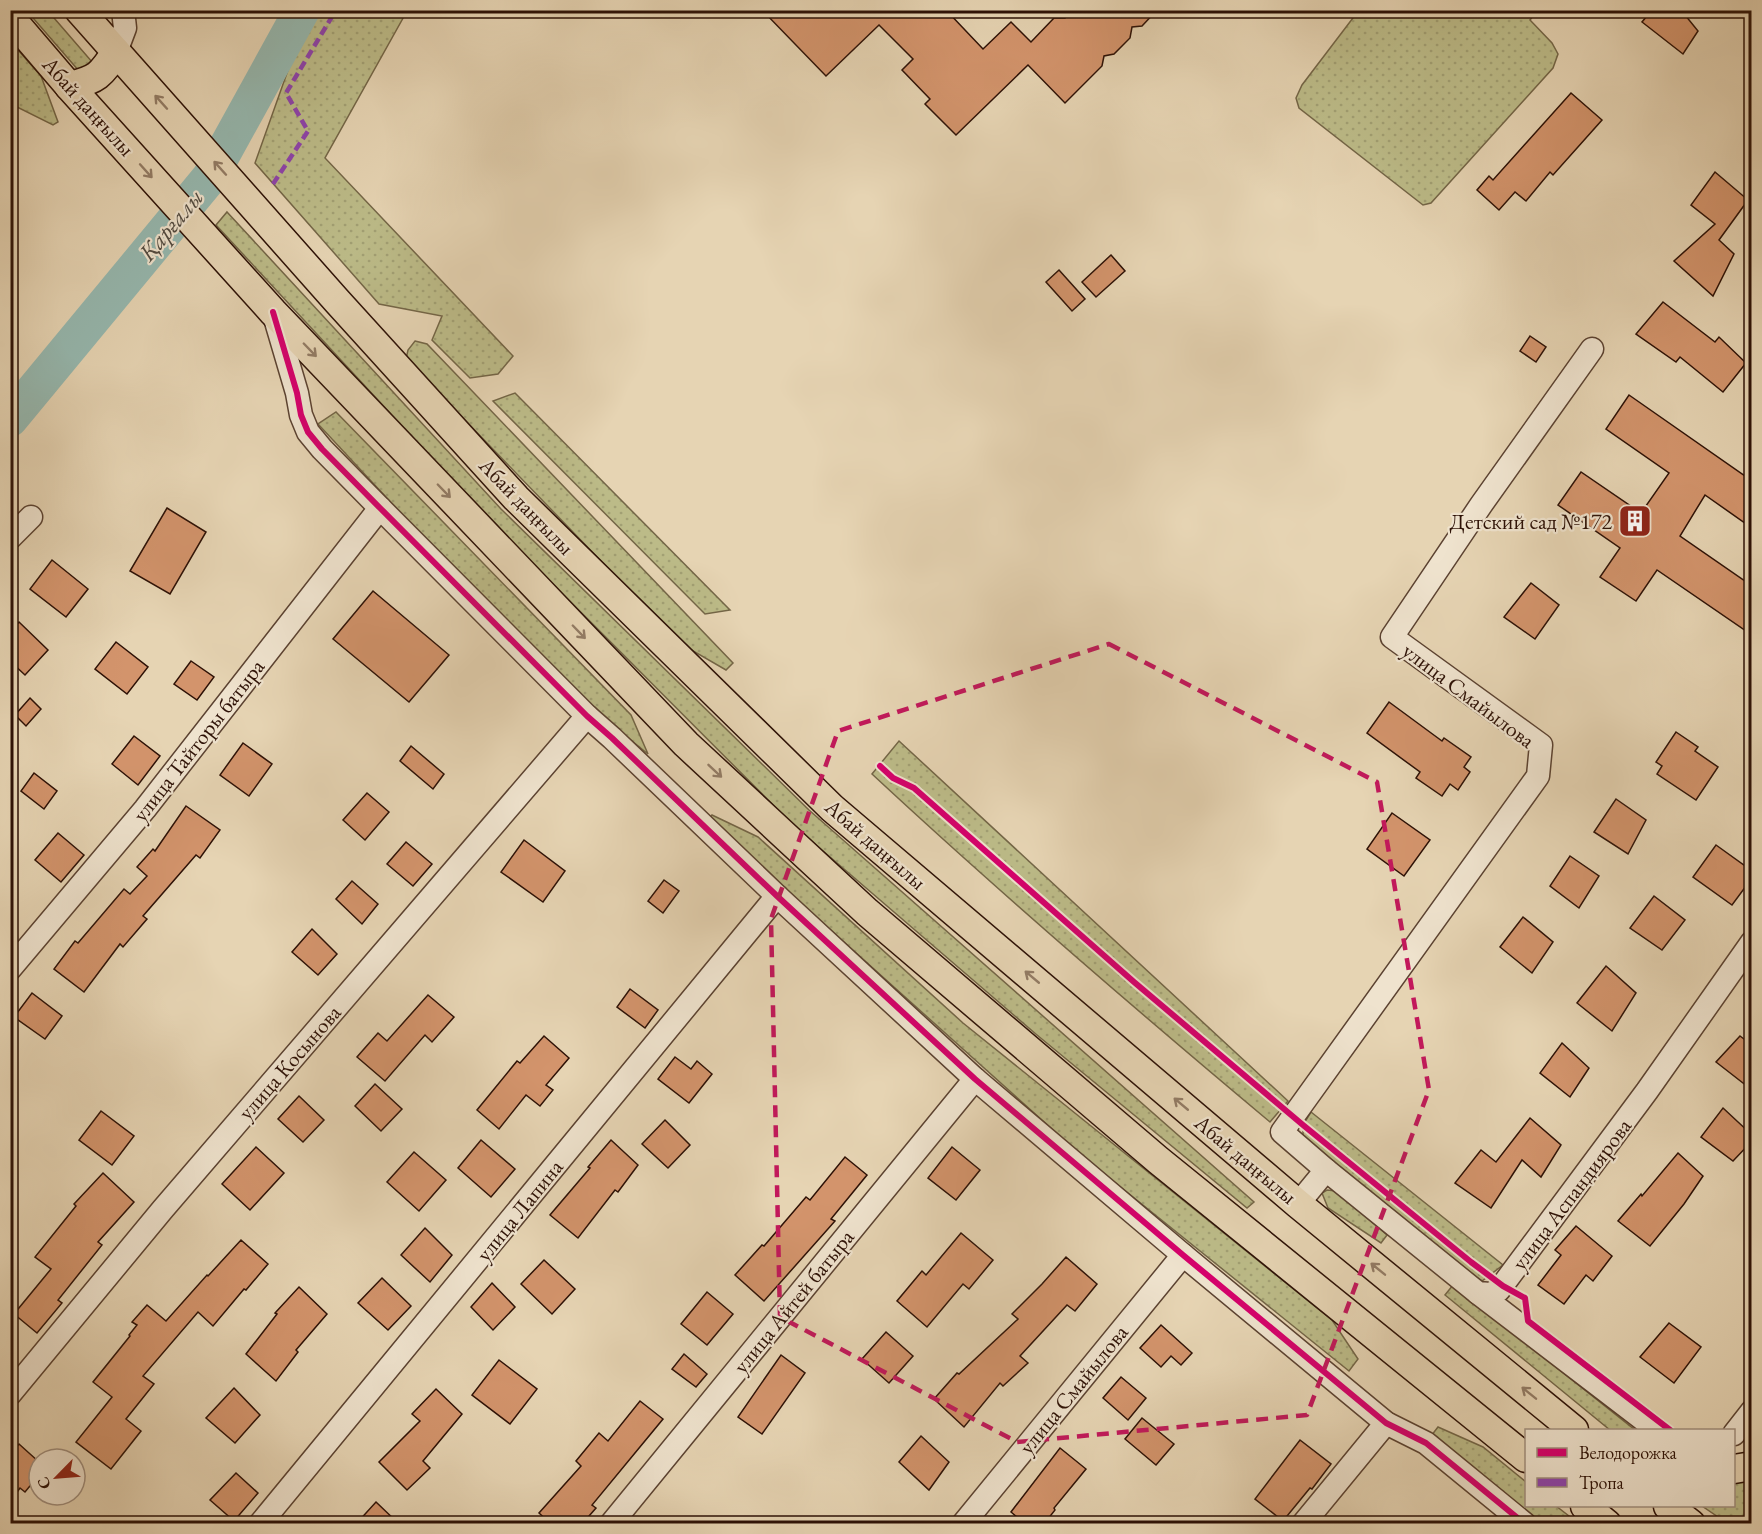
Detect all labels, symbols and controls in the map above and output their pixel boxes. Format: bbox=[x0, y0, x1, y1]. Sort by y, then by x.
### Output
street label: Абай даңғылы bbox=[35, 49, 141, 162]
one-way arrow bbox=[154, 95, 168, 110]
one-way arrow bbox=[213, 161, 227, 176]
one-way arrow bbox=[139, 164, 153, 179]
water label: Қарғалы bbox=[131, 182, 210, 268]
one-way arrow bbox=[302, 342, 317, 357]
street label: Абай даңғылы bbox=[472, 451, 580, 561]
one-way arrow bbox=[437, 483, 451, 498]
building icon: Детский сад №172 bbox=[1617, 503, 1653, 539]
place label: Детский сад №172 bbox=[1450, 507, 1612, 536]
one-way arrow bbox=[572, 624, 586, 639]
street label: улица Смайылова bbox=[1397, 636, 1541, 755]
street label: улица Тайторы батыра bbox=[126, 653, 271, 828]
one-way arrow bbox=[707, 764, 722, 778]
street label: Абай даңғылы bbox=[818, 792, 932, 896]
one-way arrow bbox=[1024, 971, 1040, 984]
street label: улица Косынова bbox=[231, 999, 347, 1126]
one-way arrow bbox=[1173, 1097, 1189, 1110]
street label: Абай даңғылы bbox=[1188, 1107, 1303, 1211]
street label: улица Аспандиярова bbox=[1505, 1112, 1638, 1276]
street label: улица Лапина bbox=[469, 1153, 570, 1267]
street label: улица Айтей батыра bbox=[726, 1223, 861, 1379]
one-way arrow bbox=[1370, 1263, 1386, 1276]
street label: улица Смайылова bbox=[1012, 1318, 1135, 1460]
one-way arrow bbox=[1521, 1387, 1537, 1400]
legend bbox=[1525, 1429, 1735, 1507]
text: Велодорожка bbox=[1579, 1441, 1678, 1464]
north arrow bbox=[27, 1447, 87, 1507]
text: Тропа bbox=[1579, 1471, 1625, 1494]
text: С bbox=[32, 1474, 56, 1493]

